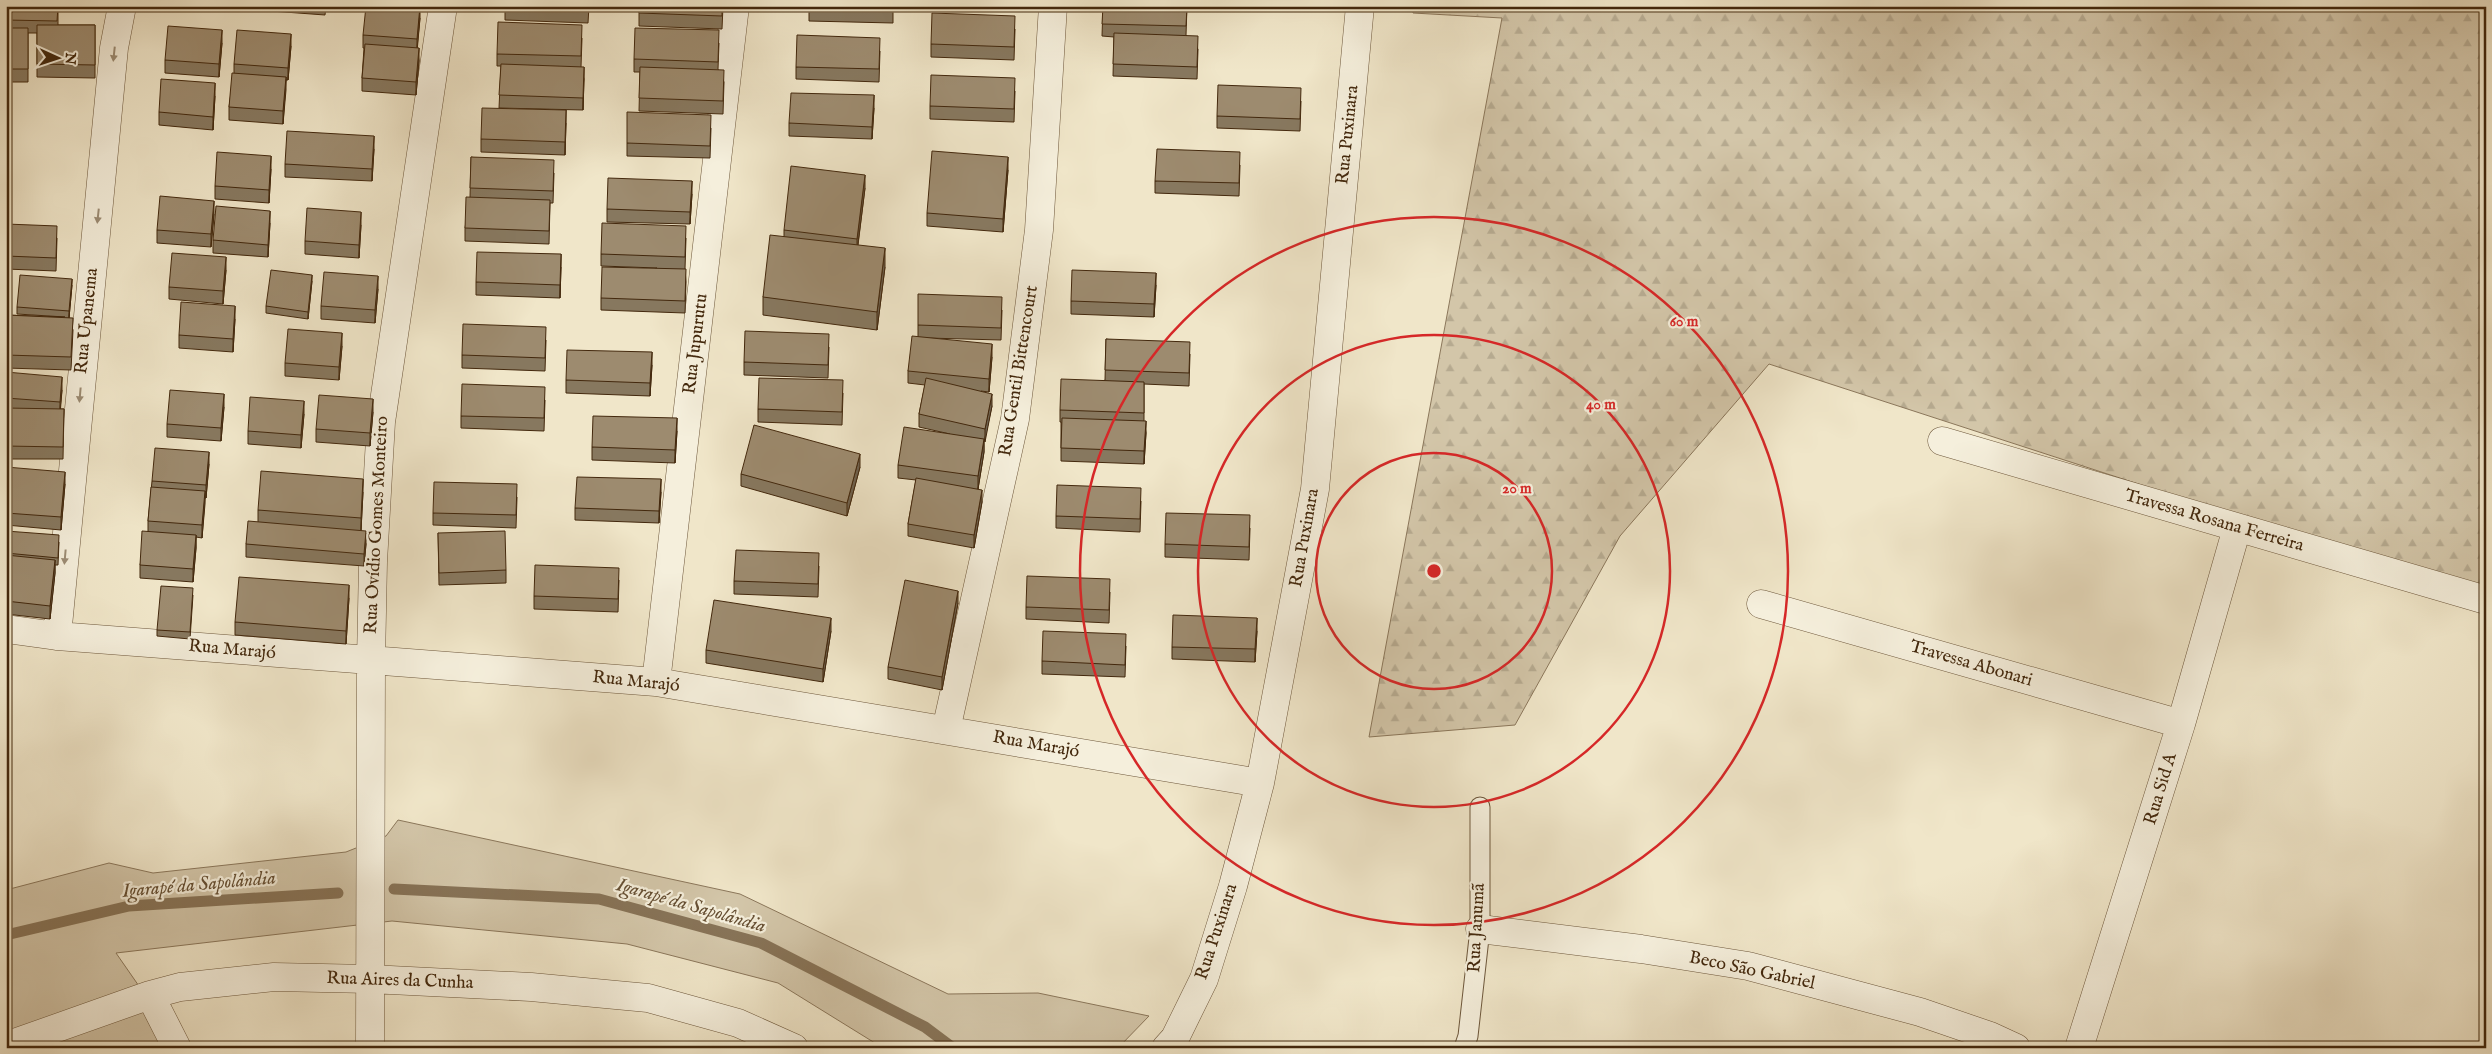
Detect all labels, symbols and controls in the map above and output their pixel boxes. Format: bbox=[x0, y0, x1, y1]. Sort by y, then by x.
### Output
north arrow bbox=[32, 32, 82, 82]
one-way arrow bbox=[110, 47, 118, 63]
text: N bbox=[61, 51, 79, 65]
street label: Rua Puxinara bbox=[1331, 84, 1365, 186]
one-way arrow bbox=[93, 208, 101, 224]
street label: Rua Upanema bbox=[70, 267, 104, 375]
street label: Rua Gentil Bittencourt bbox=[994, 284, 1044, 458]
street label: Rua Jupurutu bbox=[678, 292, 714, 396]
text: 60 m bbox=[1670, 312, 1699, 331]
one-way arrow bbox=[76, 387, 84, 403]
text: 40 m bbox=[1586, 395, 1616, 414]
street label: Rua Ovídio Gomes Monteiro bbox=[360, 415, 394, 635]
text: 20 m bbox=[1502, 479, 1532, 498]
street label: Travessa Rosana Ferreira bbox=[2122, 484, 2306, 558]
street label: Rua Puxinara bbox=[1285, 487, 1325, 589]
one-way arrow bbox=[60, 549, 68, 565]
centre of rings bbox=[1425, 562, 1443, 580]
street label: Rua Marajó bbox=[187, 635, 277, 665]
street label: Travessa Abonari bbox=[1907, 635, 2035, 693]
street label: Rua Marajó bbox=[591, 666, 681, 698]
street label: Rua Marajó bbox=[991, 726, 1081, 764]
street label: Rua Sid A bbox=[2139, 749, 2183, 828]
water label: Igarapé da Sapolândia bbox=[120, 866, 277, 904]
water label: Igarapé da Sapolândia bbox=[613, 873, 768, 939]
street label: Rua Puxinara bbox=[1191, 881, 1243, 983]
street label: Rua Janumã bbox=[1463, 882, 1491, 973]
street label: Beco São Gabriel bbox=[1687, 946, 1817, 996]
street label: Rua Aires da Cunha bbox=[326, 967, 474, 995]

